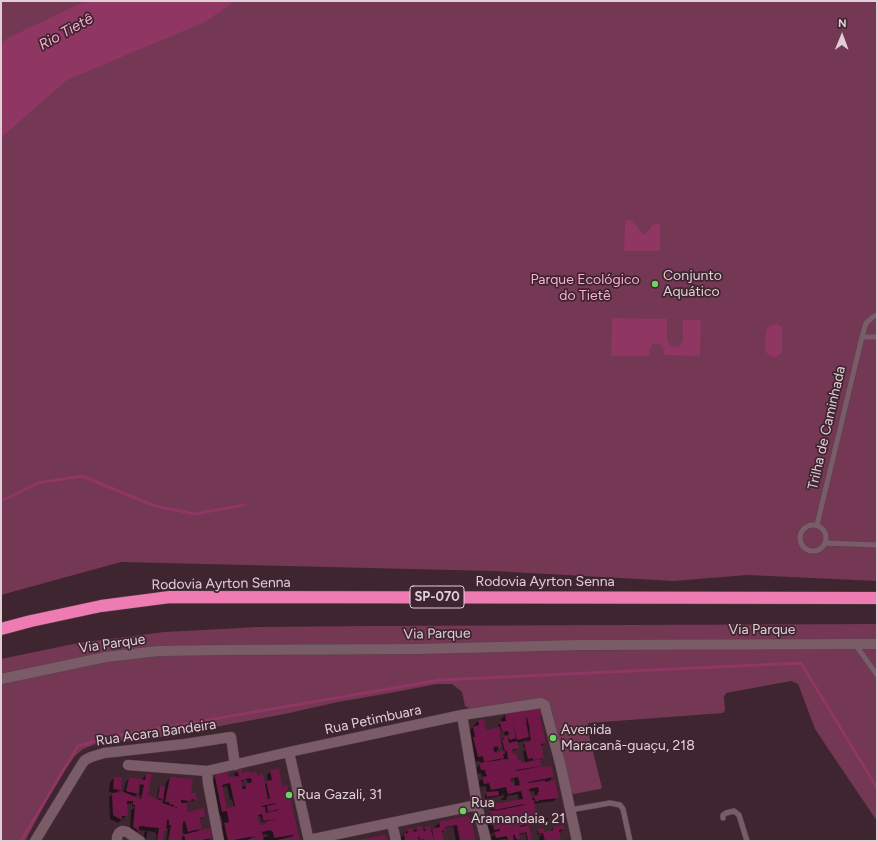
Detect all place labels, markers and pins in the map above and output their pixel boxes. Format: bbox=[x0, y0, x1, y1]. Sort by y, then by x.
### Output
place label: Conjunto Aquático bbox=[663, 268, 722, 300]
marker: Conjunto Aquático bbox=[650, 279, 660, 289]
place label: Avenida Maracanã-guaçu, 218 bbox=[561, 722, 695, 754]
marker: Avenida Maracanã-guaçu, 218 bbox=[548, 733, 558, 743]
place label: Rua Gazali, 31 bbox=[297, 787, 382, 803]
marker: Rua Gazali, 31 bbox=[284, 790, 294, 800]
place label: Rua Aramandaia, 21 bbox=[471, 795, 565, 828]
marker: Rua Aramandaia, 21 bbox=[458, 806, 468, 816]

